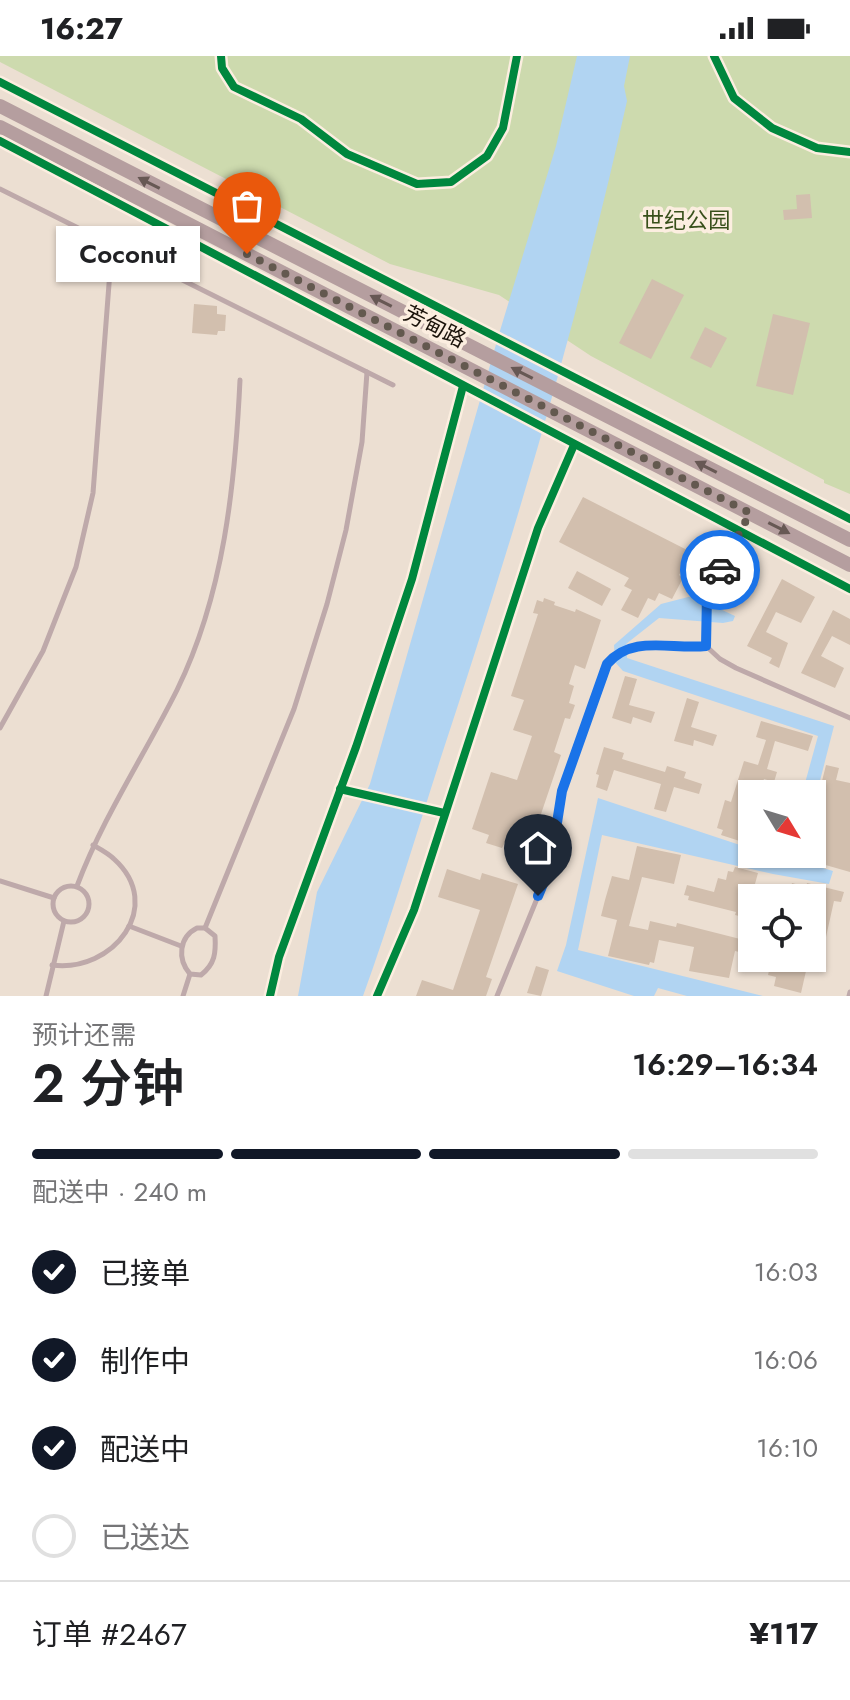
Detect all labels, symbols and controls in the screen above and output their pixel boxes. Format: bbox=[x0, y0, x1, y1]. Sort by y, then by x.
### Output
text: 16:27 bbox=[40, 7, 123, 50]
pin bbox=[213, 172, 281, 254]
one-way arrow bbox=[138, 176, 161, 189]
icon: bag bbox=[225, 184, 269, 228]
park label: 世纪公园 bbox=[642, 204, 730, 236]
callout: Coconut bbox=[55, 226, 199, 282]
text: Coconut bbox=[79, 235, 177, 273]
one-way arrow bbox=[369, 295, 392, 308]
street label: 芳甸路 bbox=[398, 297, 472, 355]
one-way arrow bbox=[510, 367, 533, 380]
one-way arrow bbox=[694, 461, 717, 474]
one-way arrow bbox=[767, 521, 790, 534]
courier bbox=[680, 530, 760, 610]
icon: car bbox=[698, 548, 742, 592]
north arrow bbox=[738, 780, 826, 868]
map controls bbox=[738, 780, 826, 972]
pin bbox=[504, 814, 572, 896]
icon: home bbox=[516, 826, 560, 870]
button: locate bbox=[738, 884, 826, 972]
text: 预计还需 bbox=[32, 1016, 136, 1054]
text: 16:29–16:34 bbox=[632, 1043, 818, 1086]
text: 2 分钟 bbox=[32, 1046, 184, 1122]
text: 配送中 · 240 m bbox=[32, 1173, 207, 1211]
icon: check bbox=[32, 1250, 76, 1294]
text: 已接单 bbox=[100, 1252, 190, 1295]
text: 16:03 bbox=[754, 1253, 818, 1291]
icon: check bbox=[32, 1338, 76, 1382]
text: 制作中 bbox=[100, 1340, 190, 1383]
text: 16:06 bbox=[753, 1341, 818, 1379]
icon: check bbox=[32, 1426, 76, 1470]
text: 配送中 bbox=[100, 1428, 190, 1471]
text: 16:10 bbox=[756, 1429, 818, 1467]
text: 已送达 bbox=[100, 1516, 190, 1559]
text: ¥117 bbox=[749, 1612, 818, 1655]
text: 订单 #2467 bbox=[32, 1613, 187, 1656]

